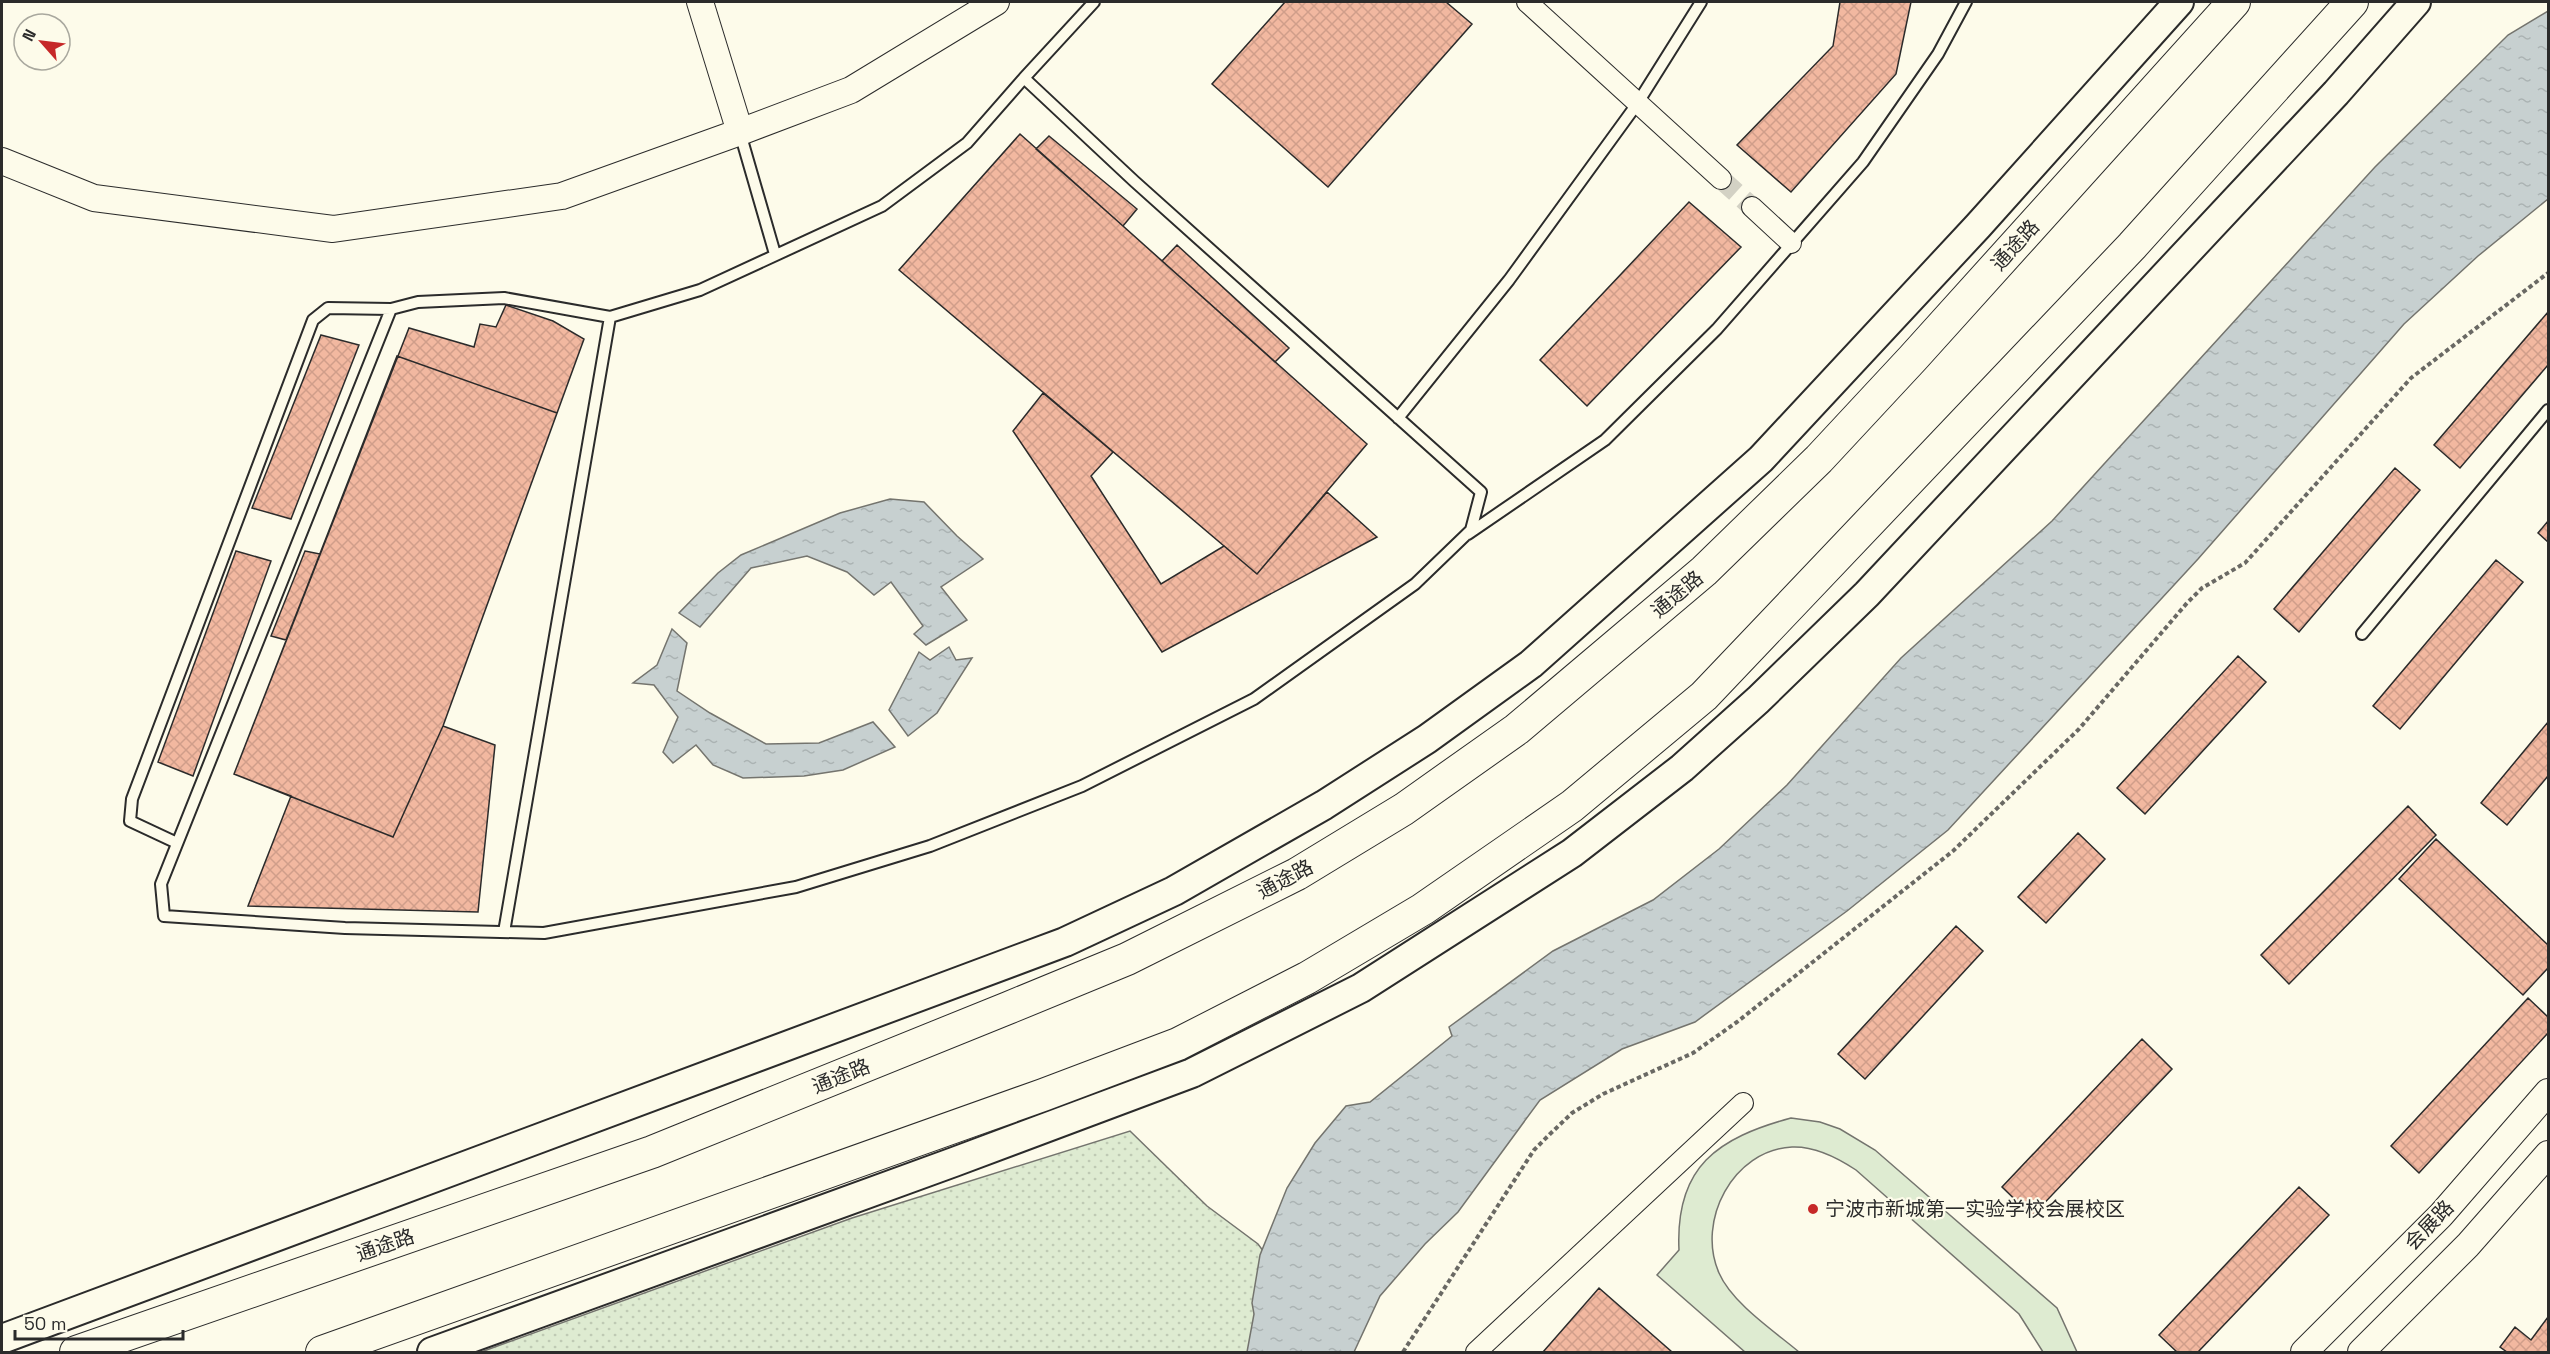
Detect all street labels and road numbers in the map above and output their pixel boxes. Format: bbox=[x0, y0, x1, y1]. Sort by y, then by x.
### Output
street label: 通途路 bbox=[1985, 214, 2045, 276]
street label: 通途路 bbox=[1646, 565, 1708, 623]
street label: 通途路 bbox=[1252, 853, 1318, 905]
street label: 通途路 bbox=[808, 1053, 874, 1099]
street label: 会展路 bbox=[2399, 1194, 2459, 1256]
street label: 通途路 bbox=[352, 1223, 418, 1267]

